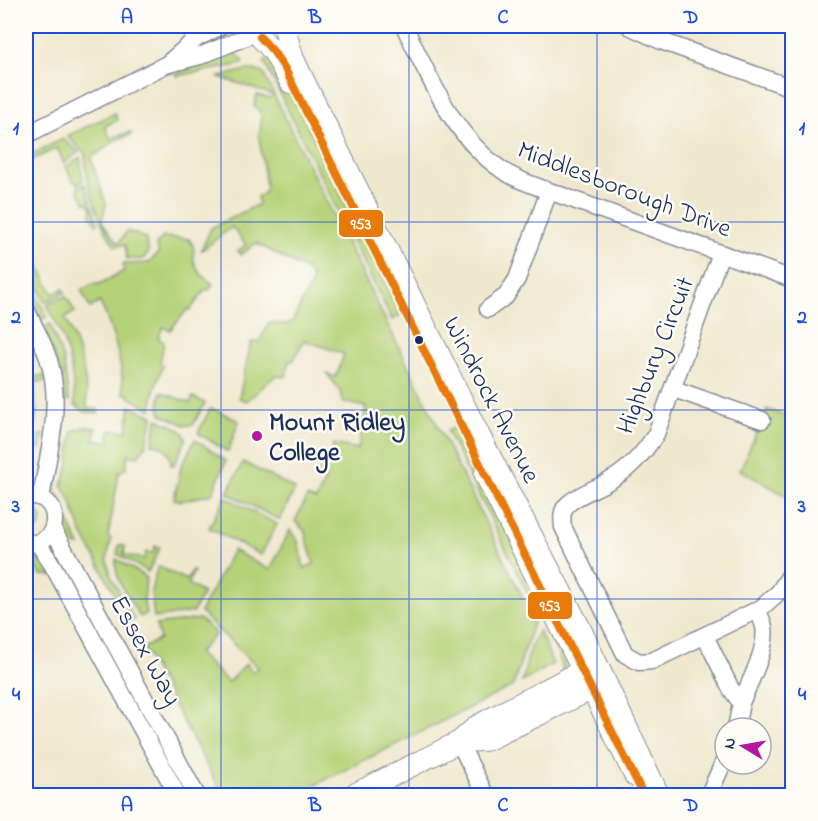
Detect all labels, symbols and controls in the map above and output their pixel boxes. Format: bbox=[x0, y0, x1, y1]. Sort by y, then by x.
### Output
text: A bbox=[121, 4, 133, 33]
text: B bbox=[307, 4, 322, 33]
text: C bbox=[498, 4, 509, 33]
text: D bbox=[683, 4, 698, 33]
text: 1 bbox=[13, 115, 20, 144]
text: 1 bbox=[799, 115, 806, 144]
street label: Middlesborough Drive bbox=[511, 133, 737, 249]
line badge: 953 bbox=[338, 209, 384, 238]
text: 953 bbox=[350, 213, 372, 237]
street label: Highbury Circuit bbox=[608, 271, 706, 441]
text: 2 bbox=[10, 304, 21, 333]
text: 2 bbox=[796, 304, 807, 333]
street label: Windrock Avenue bbox=[432, 311, 549, 491]
unlabelled marker bbox=[413, 334, 425, 346]
place label: Mount Ridley College bbox=[269, 405, 405, 474]
marker: Mount Ridley College bbox=[250, 429, 264, 443]
text: 3 bbox=[11, 493, 20, 522]
text: 3 bbox=[797, 493, 806, 522]
street label: Essex Way bbox=[99, 589, 190, 713]
line badge: 953 bbox=[527, 591, 573, 620]
text: 953 bbox=[539, 595, 561, 619]
text: 4 bbox=[12, 681, 21, 710]
text: 4 bbox=[798, 681, 807, 710]
north arrow bbox=[713, 716, 773, 776]
text: N bbox=[717, 736, 743, 751]
text: A bbox=[121, 792, 133, 821]
text: B bbox=[307, 792, 322, 821]
text: C bbox=[498, 792, 509, 821]
text: D bbox=[683, 792, 698, 821]

